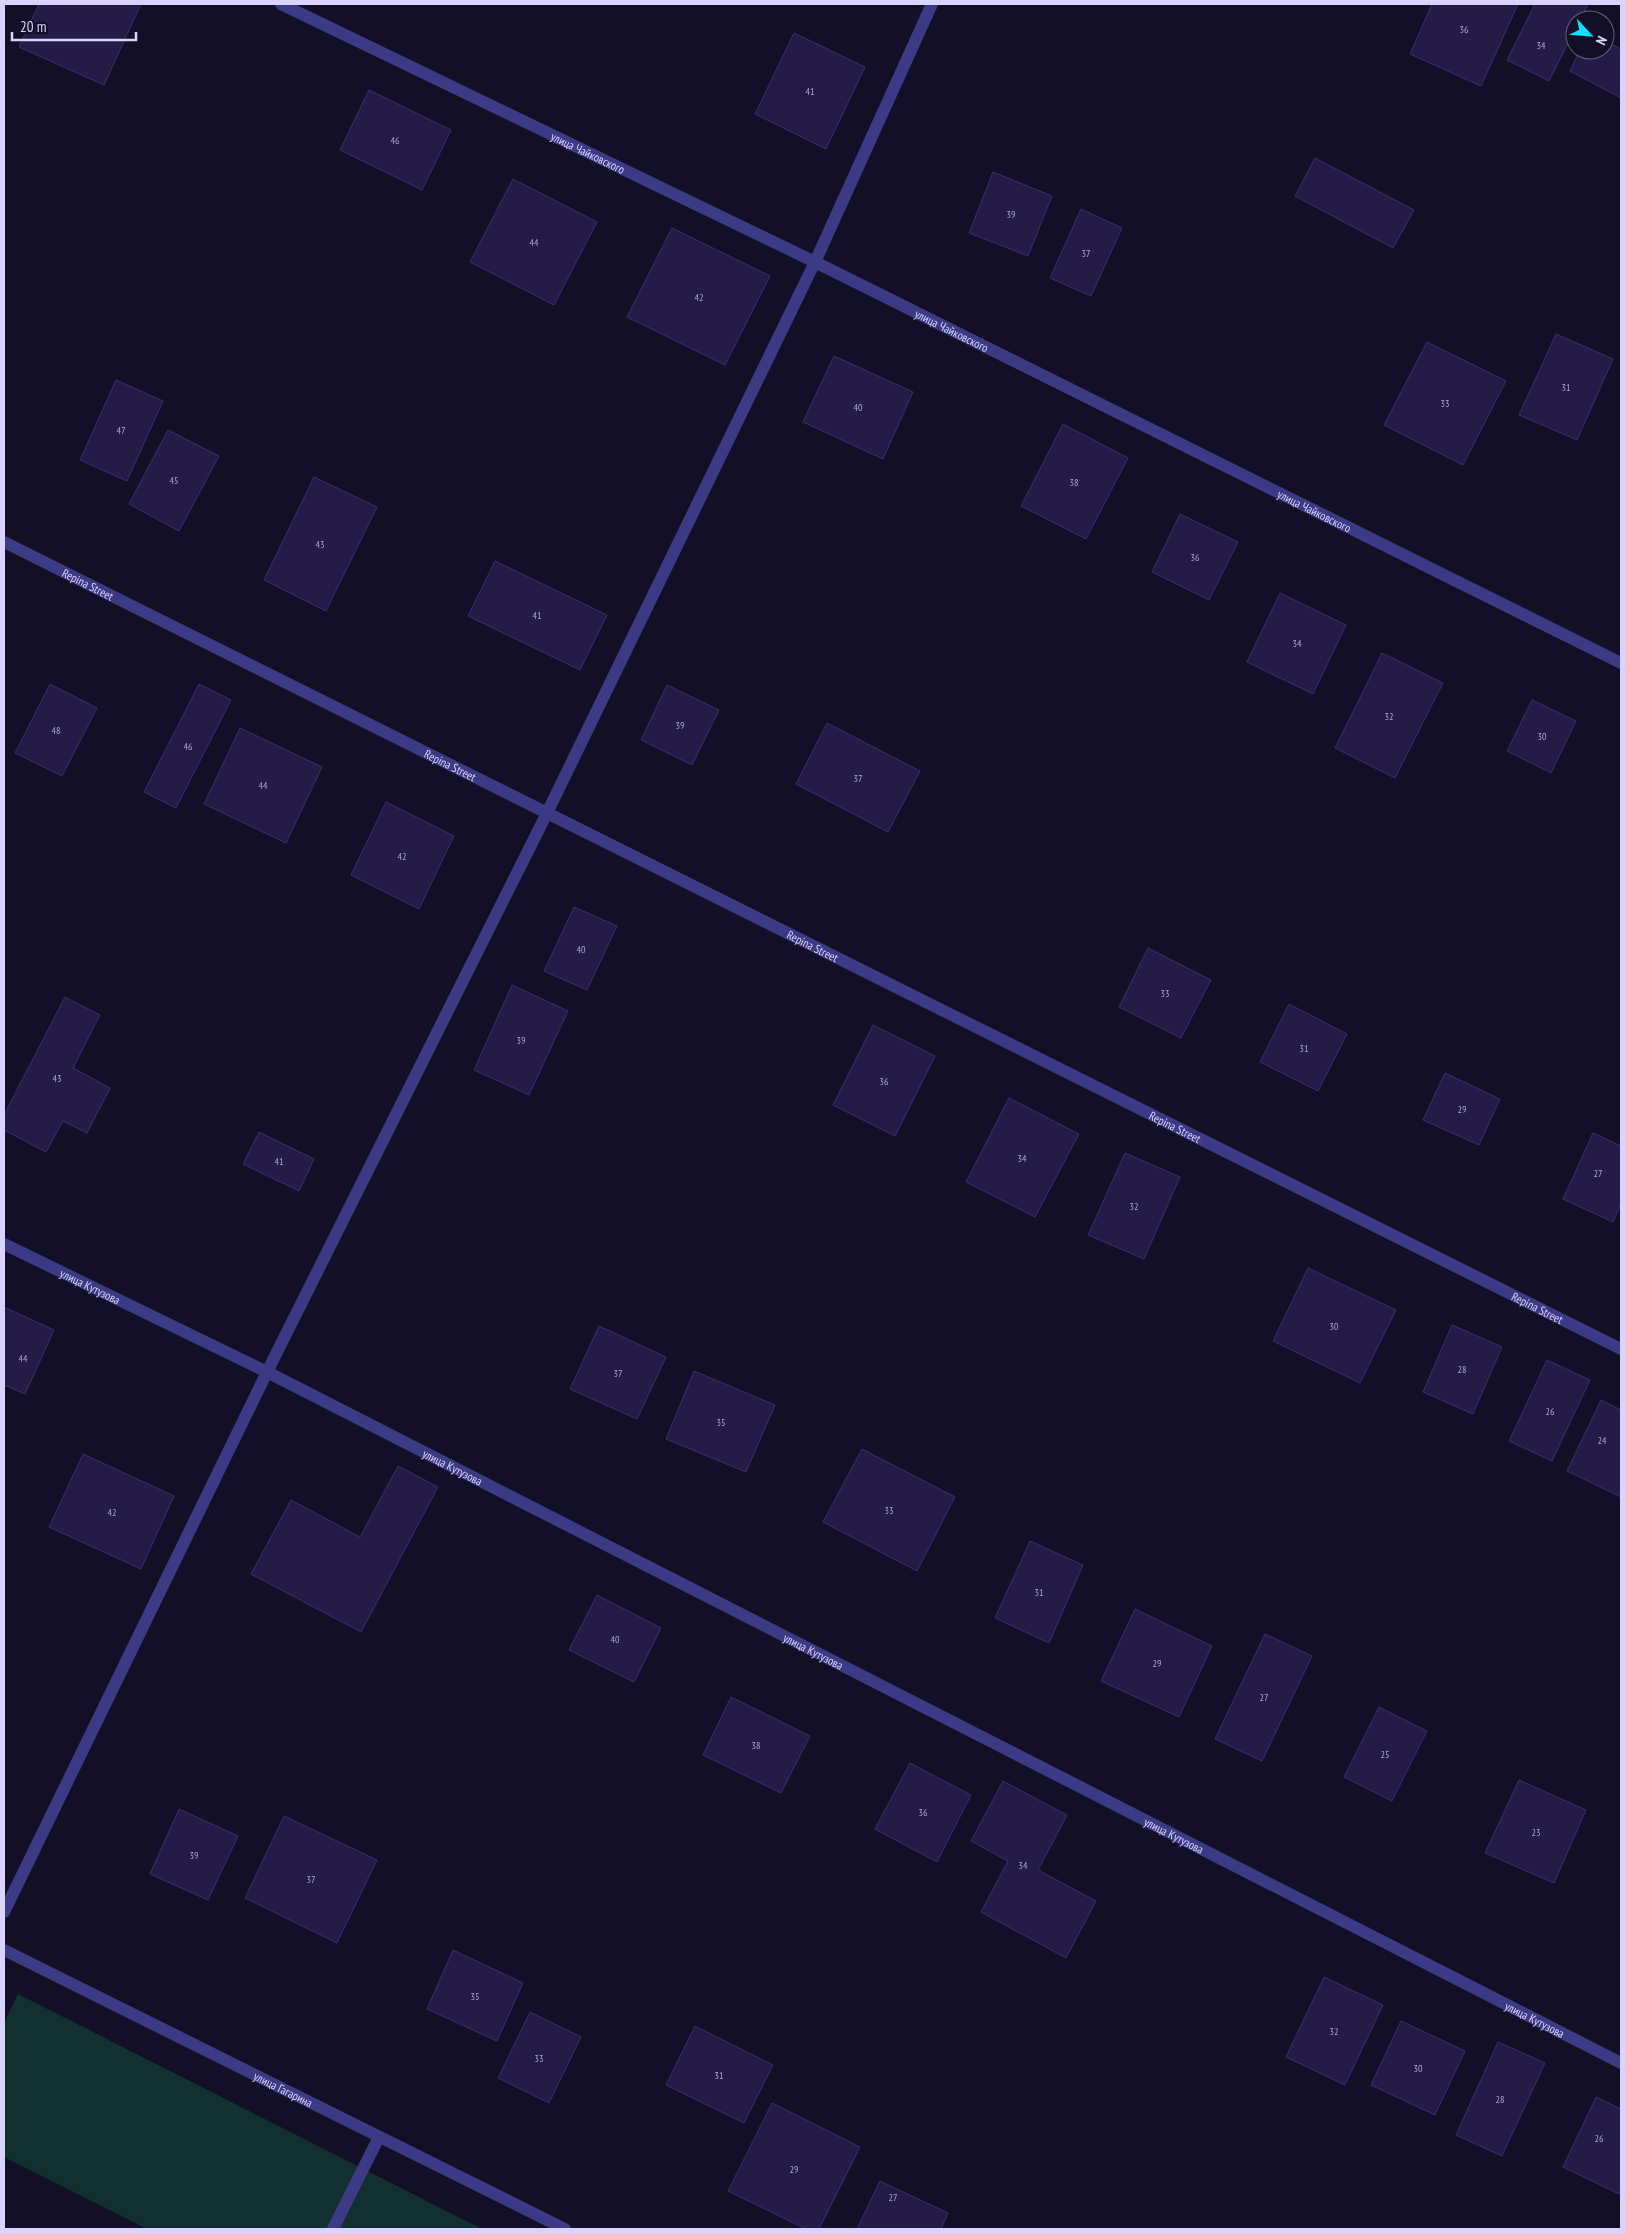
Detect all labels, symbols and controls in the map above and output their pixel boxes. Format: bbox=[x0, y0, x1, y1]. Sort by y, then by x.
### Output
scale bar bbox=[12, 10, 136, 42]
north arrow bbox=[1565, 10, 1615, 60]
text: 20 m bbox=[20, 17, 46, 36]
house number: 36 bbox=[1460, 23, 1469, 36]
text: N bbox=[1592, 33, 1611, 48]
house number: 34 bbox=[1537, 39, 1546, 52]
house number: 41 bbox=[806, 85, 815, 98]
street label: улица Чайковского bbox=[549, 128, 627, 177]
house number: 46 bbox=[391, 134, 400, 147]
house number: 39 bbox=[1007, 208, 1016, 221]
house number: 44 bbox=[530, 236, 539, 249]
house number: 37 bbox=[1082, 247, 1091, 260]
house number: 42 bbox=[695, 291, 704, 304]
street label: улица Чайковского bbox=[913, 306, 991, 355]
house number: 31 bbox=[1562, 381, 1571, 394]
house number: 33 bbox=[1441, 397, 1450, 410]
house number: 40 bbox=[854, 401, 863, 414]
house number: 47 bbox=[117, 424, 126, 437]
house number: 45 bbox=[170, 474, 179, 487]
house number: 38 bbox=[1070, 476, 1079, 489]
street label: улица Чайковского bbox=[1275, 486, 1354, 535]
house number: 43 bbox=[316, 538, 325, 551]
house number: 36 bbox=[1191, 551, 1200, 564]
street label: Repina Street bbox=[60, 565, 117, 603]
house number: 41 bbox=[533, 609, 542, 622]
house number: 34 bbox=[1293, 637, 1302, 650]
house number: 32 bbox=[1385, 710, 1394, 723]
house number: 39 bbox=[676, 719, 685, 732]
house number: 48 bbox=[52, 724, 61, 737]
house number: 30 bbox=[1538, 730, 1547, 743]
house number: 46 bbox=[184, 740, 193, 753]
street label: Repina Street bbox=[422, 746, 479, 784]
house number: 37 bbox=[854, 772, 863, 785]
house number: 44 bbox=[259, 779, 268, 792]
house number: 42 bbox=[398, 850, 407, 863]
street label: Repina Street bbox=[785, 927, 842, 965]
house number: 40 bbox=[577, 943, 586, 956]
house number: 33 bbox=[1161, 987, 1170, 1000]
house number: 39 bbox=[517, 1034, 526, 1047]
house number: 31 bbox=[1300, 1042, 1309, 1055]
house number: 43 bbox=[53, 1072, 62, 1085]
house number: 36 bbox=[880, 1075, 889, 1088]
house number: 29 bbox=[1458, 1103, 1467, 1116]
street label: Repina Street bbox=[1147, 1107, 1204, 1146]
house number: 34 bbox=[1018, 1152, 1027, 1165]
house number: 41 bbox=[275, 1155, 284, 1168]
house number: 27 bbox=[1594, 1167, 1603, 1180]
house number: 32 bbox=[1130, 1200, 1139, 1213]
street label: улица Кутузова bbox=[58, 1265, 123, 1307]
street label: Repina Street bbox=[1509, 1288, 1566, 1327]
house number: 30 bbox=[1330, 1320, 1339, 1333]
house number: 44 bbox=[19, 1352, 28, 1365]
house number: 28 bbox=[1458, 1363, 1467, 1376]
house number: 37 bbox=[614, 1367, 623, 1380]
house number: 26 bbox=[1546, 1405, 1555, 1418]
house number: 35 bbox=[717, 1416, 726, 1429]
house number: 24 bbox=[1598, 1434, 1607, 1447]
street label: улица Кутузова bbox=[420, 1445, 485, 1488]
house number: 33 bbox=[885, 1504, 894, 1517]
house number: 42 bbox=[108, 1506, 117, 1519]
house number: 31 bbox=[1035, 1586, 1044, 1599]
street label: улица Кутузова bbox=[781, 1629, 846, 1672]
house number: 40 bbox=[611, 1633, 620, 1646]
house number: 29 bbox=[1153, 1657, 1162, 1670]
house number: 27 bbox=[1260, 1691, 1269, 1704]
house number: 38 bbox=[752, 1739, 761, 1752]
house number: 25 bbox=[1381, 1748, 1390, 1761]
house number: 36 bbox=[919, 1806, 928, 1819]
street label: улица Кутузова bbox=[1142, 1814, 1207, 1857]
house number: 23 bbox=[1532, 1826, 1541, 1839]
house number: 39 bbox=[190, 1849, 199, 1862]
house number: 34 bbox=[1019, 1859, 1028, 1872]
house number: 37 bbox=[307, 1873, 316, 1886]
house number: 35 bbox=[471, 1990, 480, 2003]
street label: улица Кутузова bbox=[1503, 1998, 1567, 2041]
house number: 32 bbox=[1330, 2025, 1339, 2038]
house number: 33 bbox=[535, 2052, 544, 2065]
house number: 30 bbox=[1414, 2062, 1423, 2075]
street label: улица Гагарина bbox=[251, 2068, 316, 2110]
house number: 31 bbox=[715, 2069, 724, 2082]
house number: 28 bbox=[1496, 2093, 1505, 2106]
house number: 26 bbox=[1595, 2132, 1604, 2145]
house number: 29 bbox=[790, 2163, 799, 2176]
house number: 27 bbox=[889, 2191, 898, 2204]

